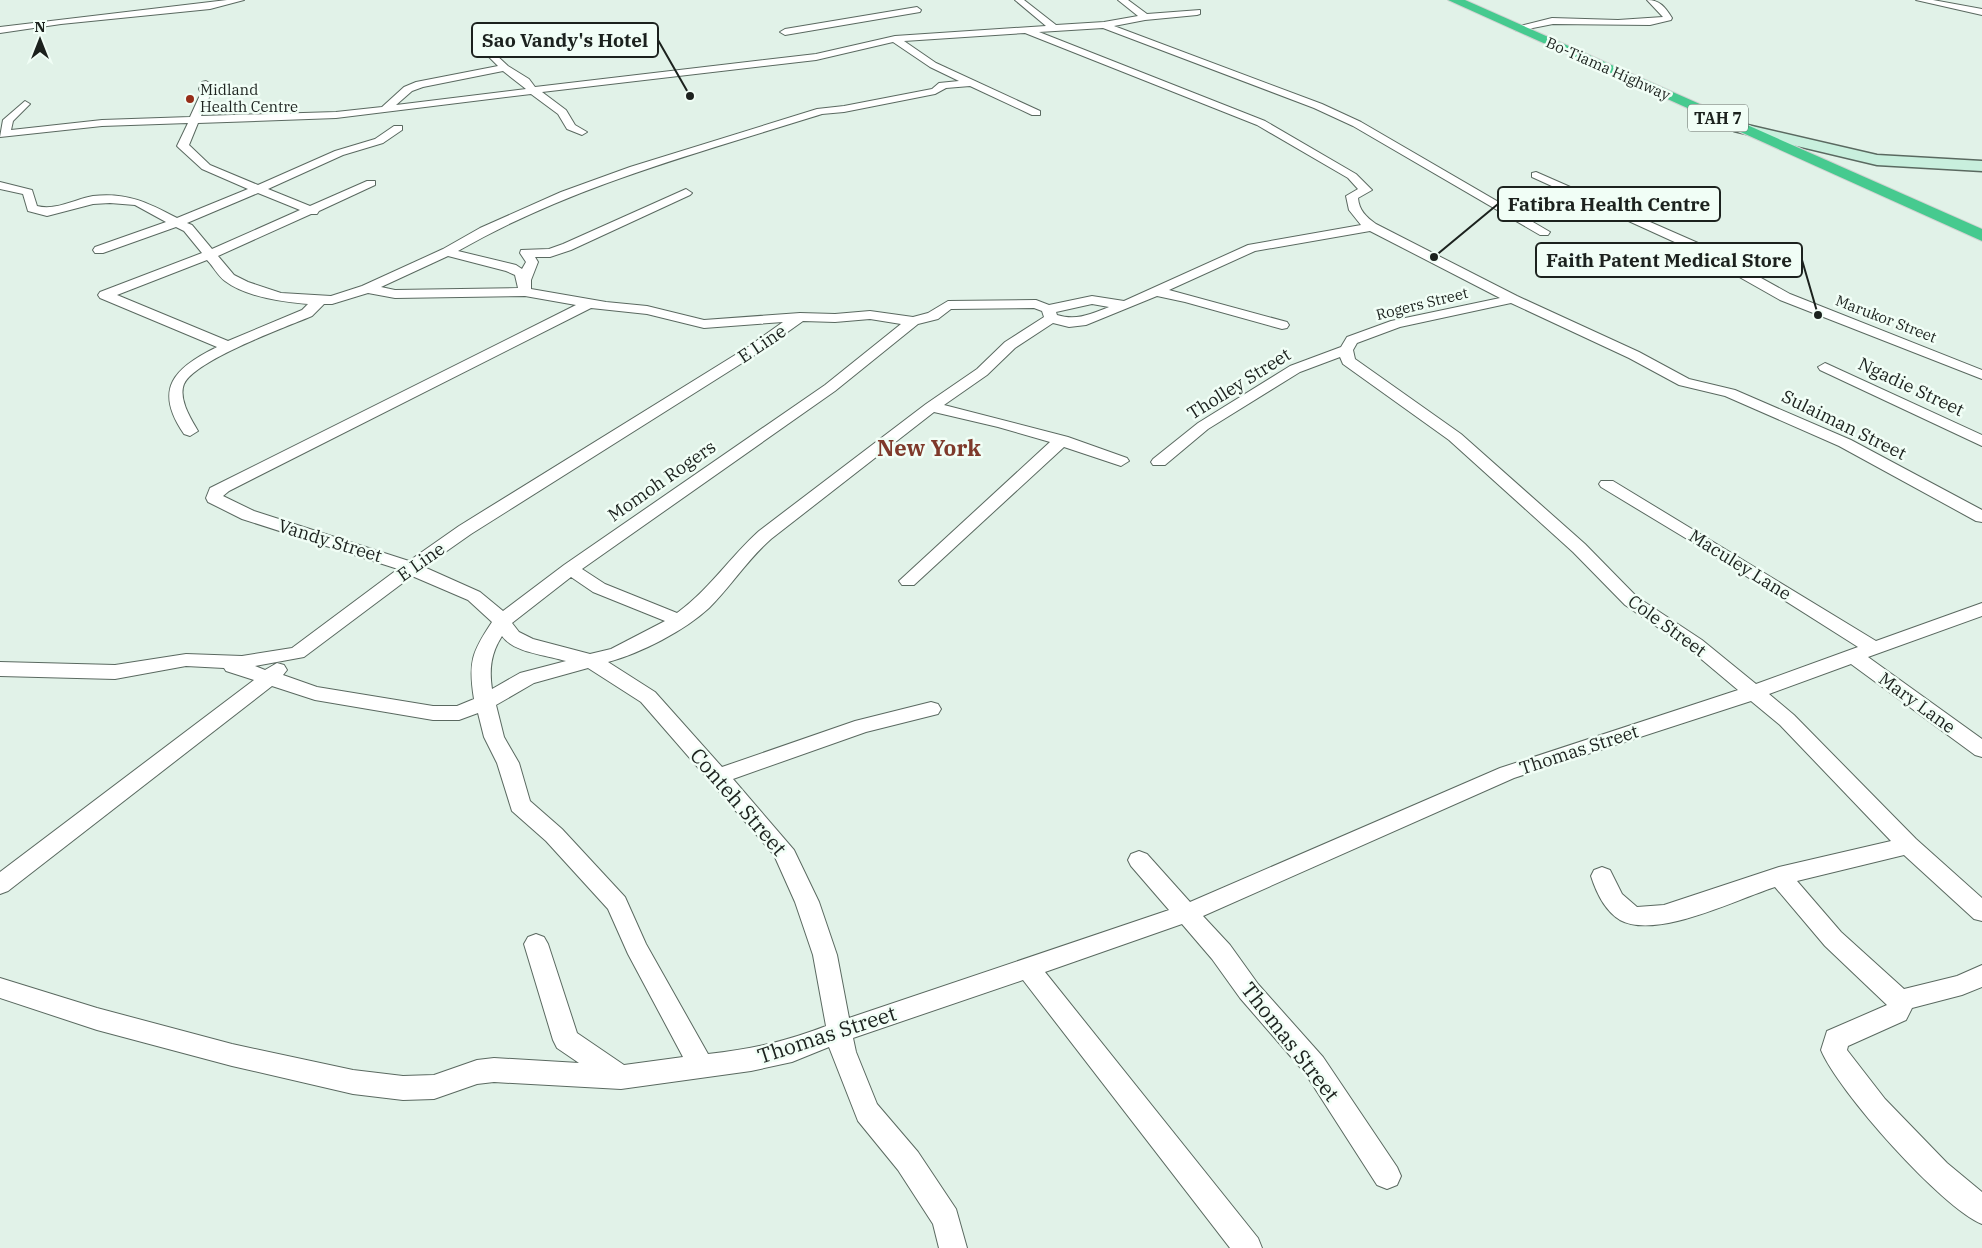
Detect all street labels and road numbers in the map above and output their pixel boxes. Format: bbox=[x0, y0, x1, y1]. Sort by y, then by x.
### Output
street label: Bo-Tiama Highway bbox=[1543, 33, 1673, 104]
road number: TAH 7 bbox=[1688, 105, 1748, 132]
street label: Rogers Street bbox=[1374, 283, 1470, 324]
street label: Marukor Street bbox=[1833, 291, 1939, 347]
street label: E Line bbox=[733, 319, 790, 368]
street label: Tholley Street bbox=[1183, 343, 1295, 425]
street label: Ngadie Street bbox=[1855, 352, 1968, 421]
street label: Sulaiman Street bbox=[1778, 384, 1910, 465]
street label: Momoh Rogers bbox=[603, 435, 720, 526]
street label: Vandy Street bbox=[275, 514, 385, 567]
street label: Maculey Lane bbox=[1685, 524, 1796, 605]
street label: E Line bbox=[392, 537, 449, 586]
street label: Cole Street bbox=[1624, 589, 1711, 662]
street label: Mary Lane bbox=[1874, 667, 1960, 738]
street label: Thomas Street bbox=[1517, 719, 1641, 780]
street label: Conteh Street bbox=[684, 741, 793, 861]
street label: Thomas Street bbox=[1235, 976, 1346, 1107]
street label: Thomas Street bbox=[754, 998, 900, 1070]

